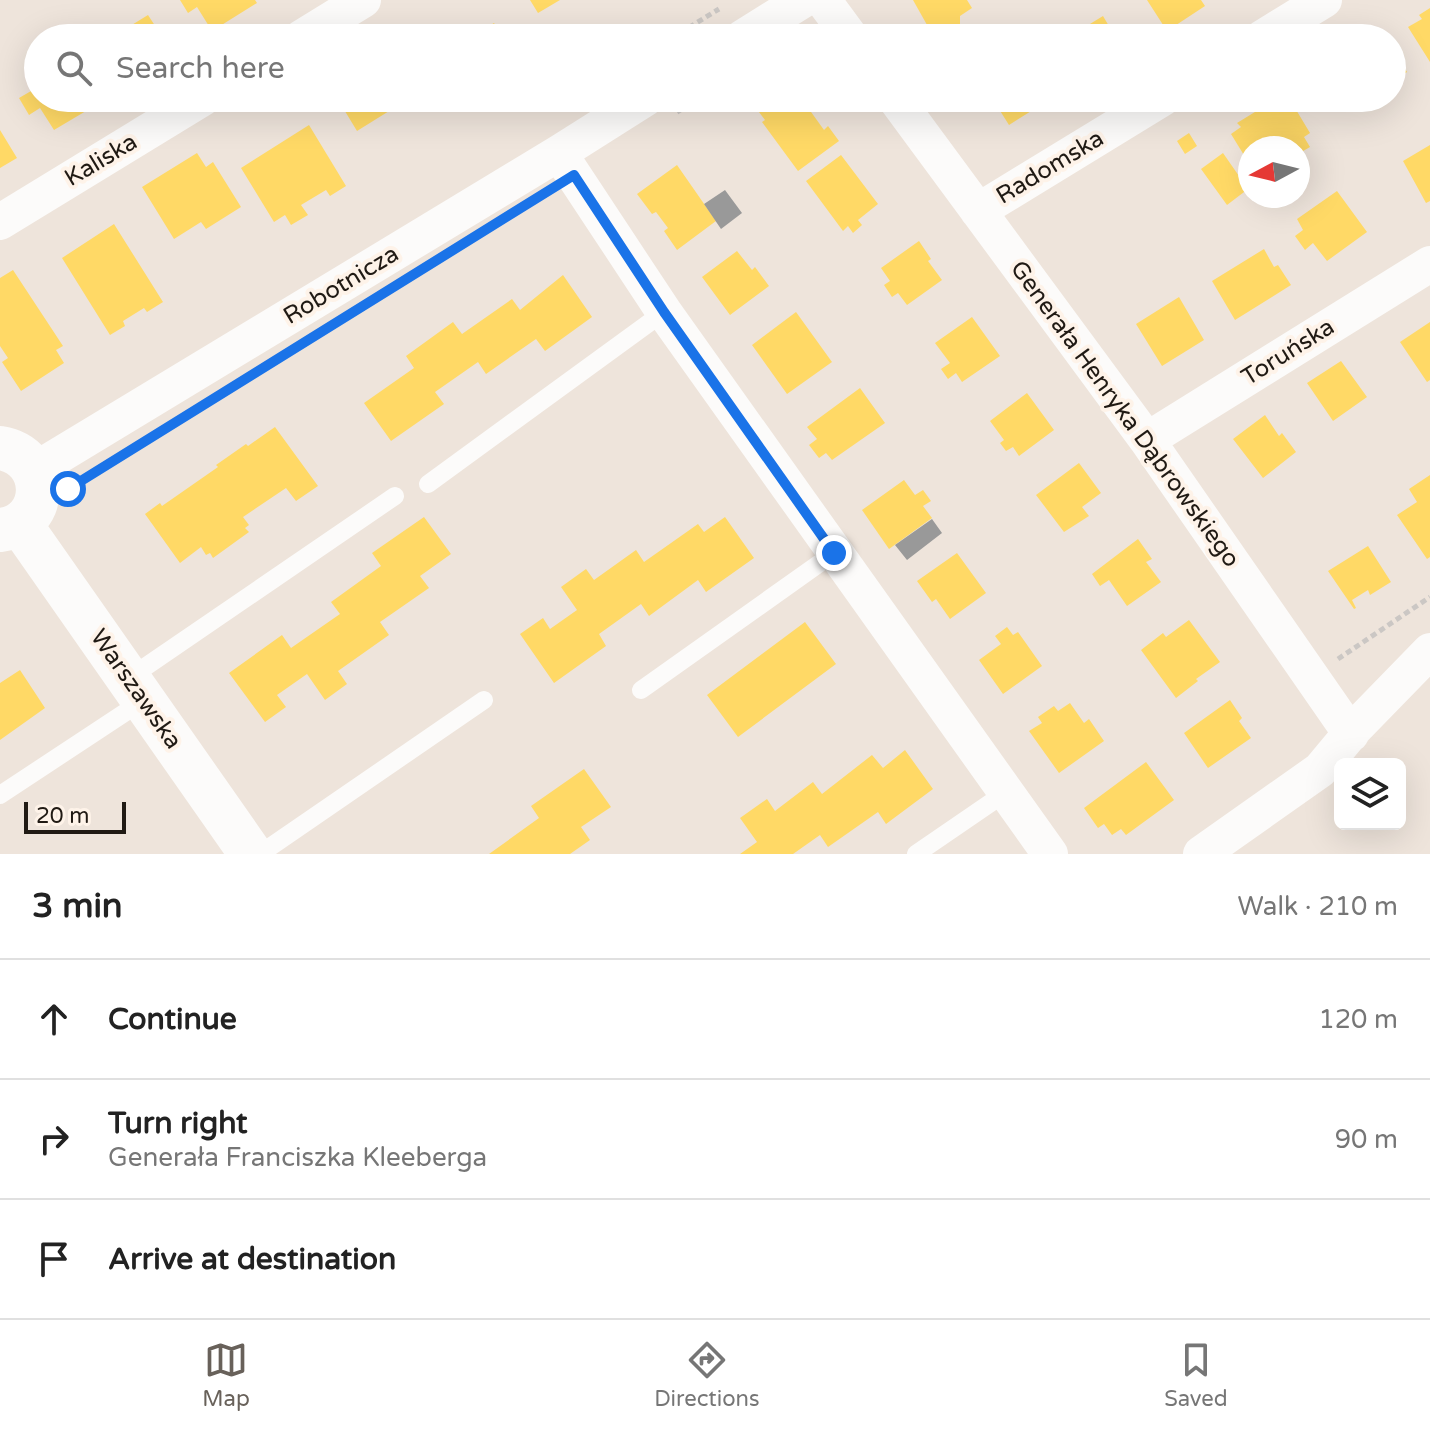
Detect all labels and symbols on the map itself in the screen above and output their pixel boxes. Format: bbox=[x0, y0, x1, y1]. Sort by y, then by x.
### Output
street label: Radomska bbox=[991, 124, 1109, 210]
street label: Kaliska bbox=[60, 127, 142, 193]
north arrow bbox=[1238, 136, 1310, 208]
street label: Robotnicza bbox=[278, 239, 404, 331]
street label: Generała Henryka Dąbrowskiego bbox=[1004, 255, 1246, 573]
street label: Toruńska bbox=[1236, 312, 1340, 392]
route start bbox=[50, 471, 86, 507]
route end bbox=[816, 535, 852, 571]
street label: Warszawska bbox=[84, 624, 188, 754]
scale bar bbox=[24, 798, 126, 834]

